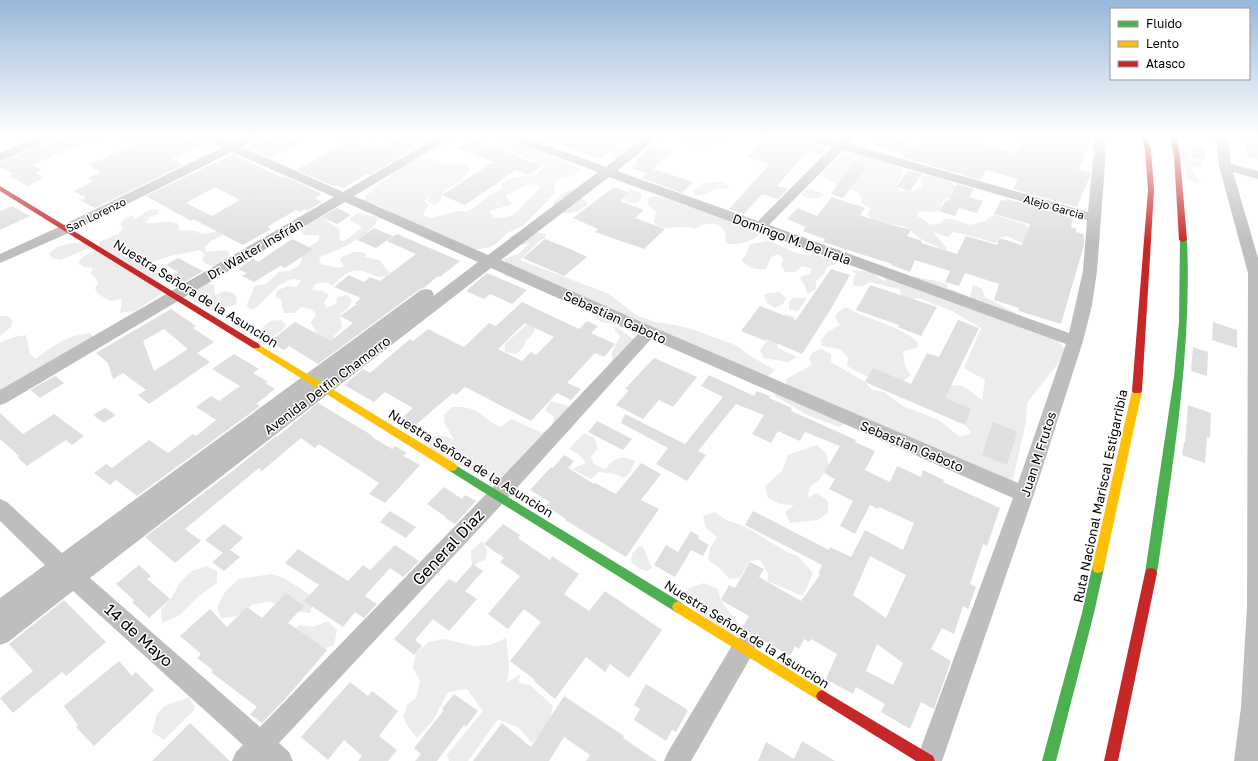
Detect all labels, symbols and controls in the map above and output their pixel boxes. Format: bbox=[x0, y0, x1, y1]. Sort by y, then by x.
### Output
legend bbox=[1110, 8, 1250, 80]
text: Fluido bbox=[1146, 16, 1182, 31]
text: Lento bbox=[1146, 36, 1179, 51]
text: Atasco bbox=[1146, 56, 1185, 71]
street label: Alejo Garcia bbox=[1022, 192, 1086, 221]
street label: San Lorenzo bbox=[64, 194, 128, 235]
street label: Domingo M. De Irala bbox=[731, 210, 853, 268]
street label: Dr. Walter Insfrán bbox=[204, 215, 306, 283]
street label: Nuestra Señora de la Asuncion bbox=[111, 236, 281, 350]
street label: Sebastian Gaboto bbox=[561, 287, 669, 347]
street label: Avenida Delfin Chamorro bbox=[261, 332, 393, 438]
street label: Ruta Nacional Mariscal Estigarribia bbox=[1070, 388, 1130, 604]
street label: Nuestra Señora de la Asuncion bbox=[386, 406, 556, 520]
street label: Juan M Frutos bbox=[1017, 409, 1059, 499]
street label: Sebastian Gaboto bbox=[858, 417, 966, 475]
street label: General Diaz bbox=[408, 505, 488, 589]
street label: Nuestra Señora de la Asuncion bbox=[662, 577, 832, 691]
street label: 14 de Mayo bbox=[101, 599, 177, 671]

